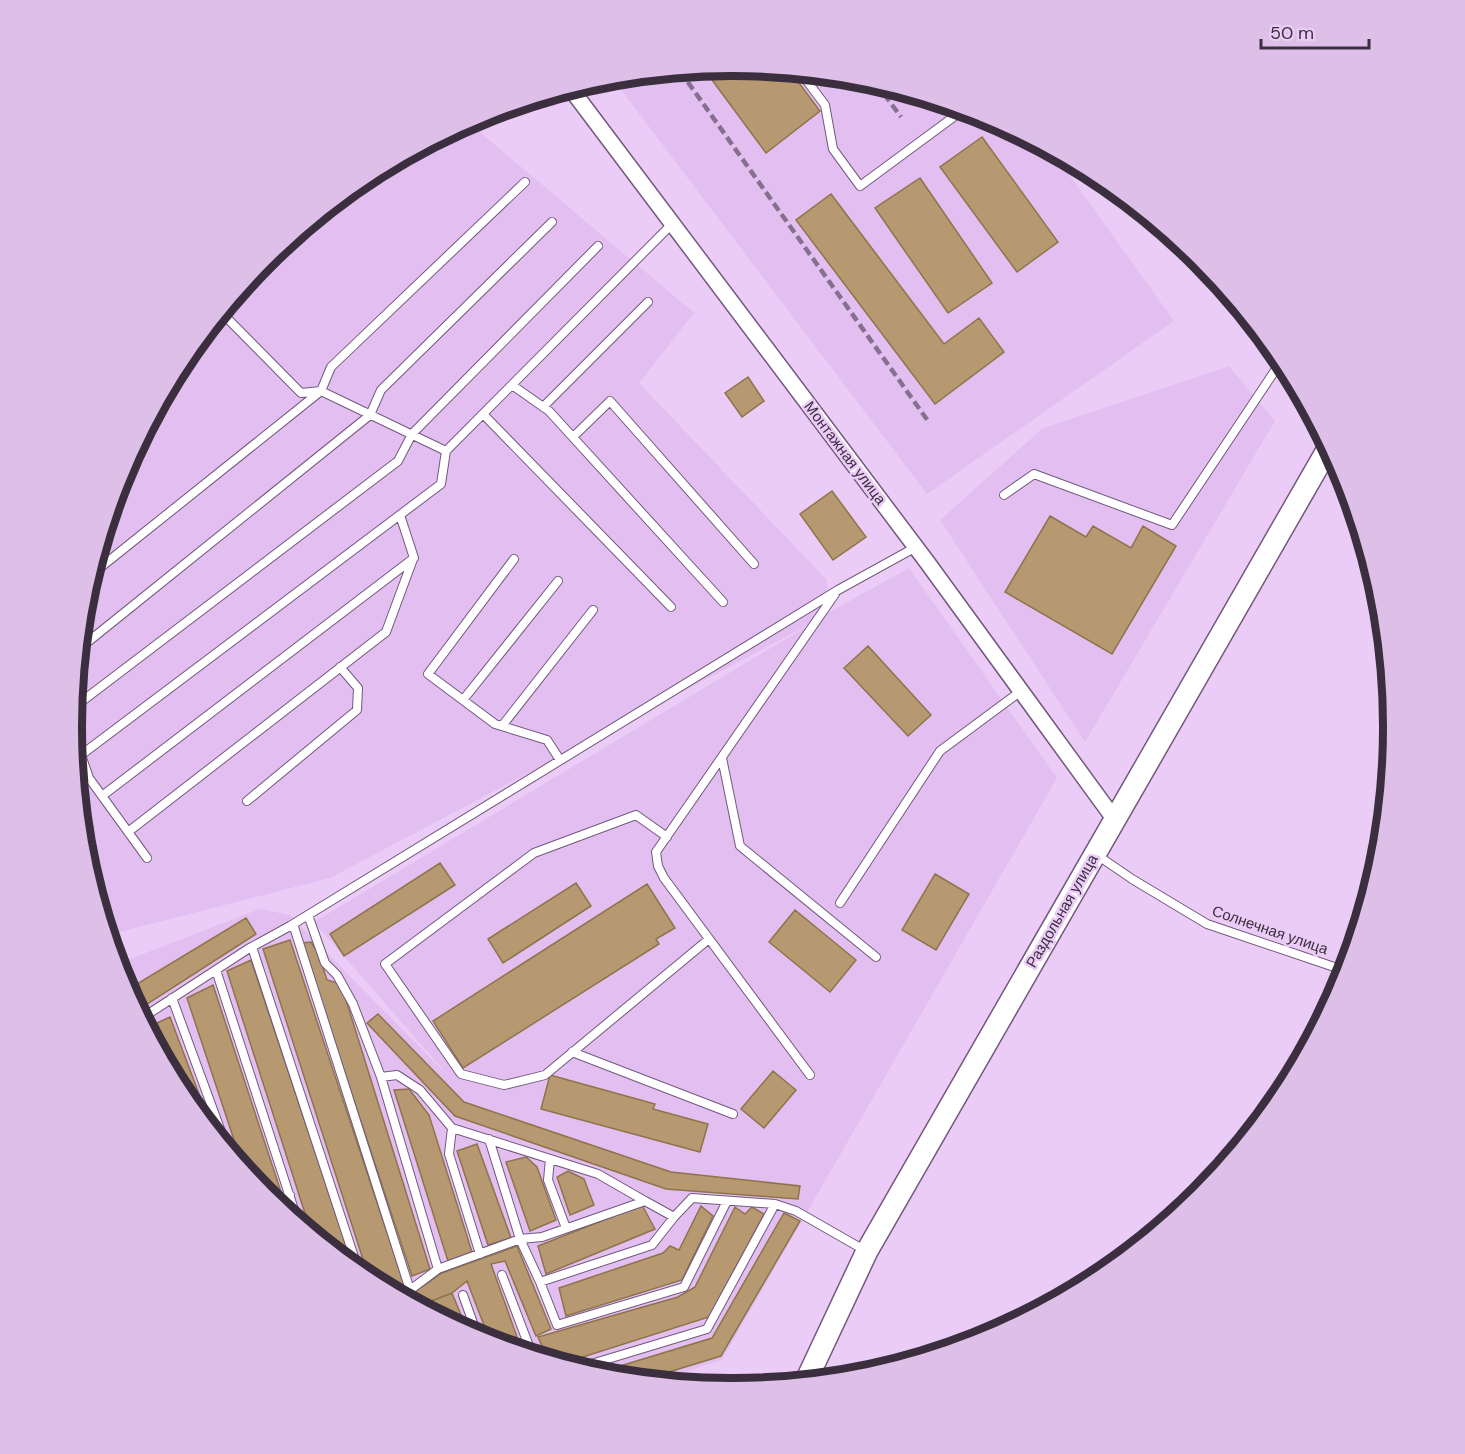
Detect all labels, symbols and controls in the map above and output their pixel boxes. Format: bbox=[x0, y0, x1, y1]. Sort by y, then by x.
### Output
scale bar bbox=[1261, 12, 1369, 50]
text: 50 m bbox=[1270, 21, 1314, 45]
street label: Монтажная улица bbox=[800, 397, 891, 509]
street label: Раздольная улица bbox=[1021, 850, 1103, 971]
street label: Солнечная улица bbox=[1209, 901, 1331, 959]

